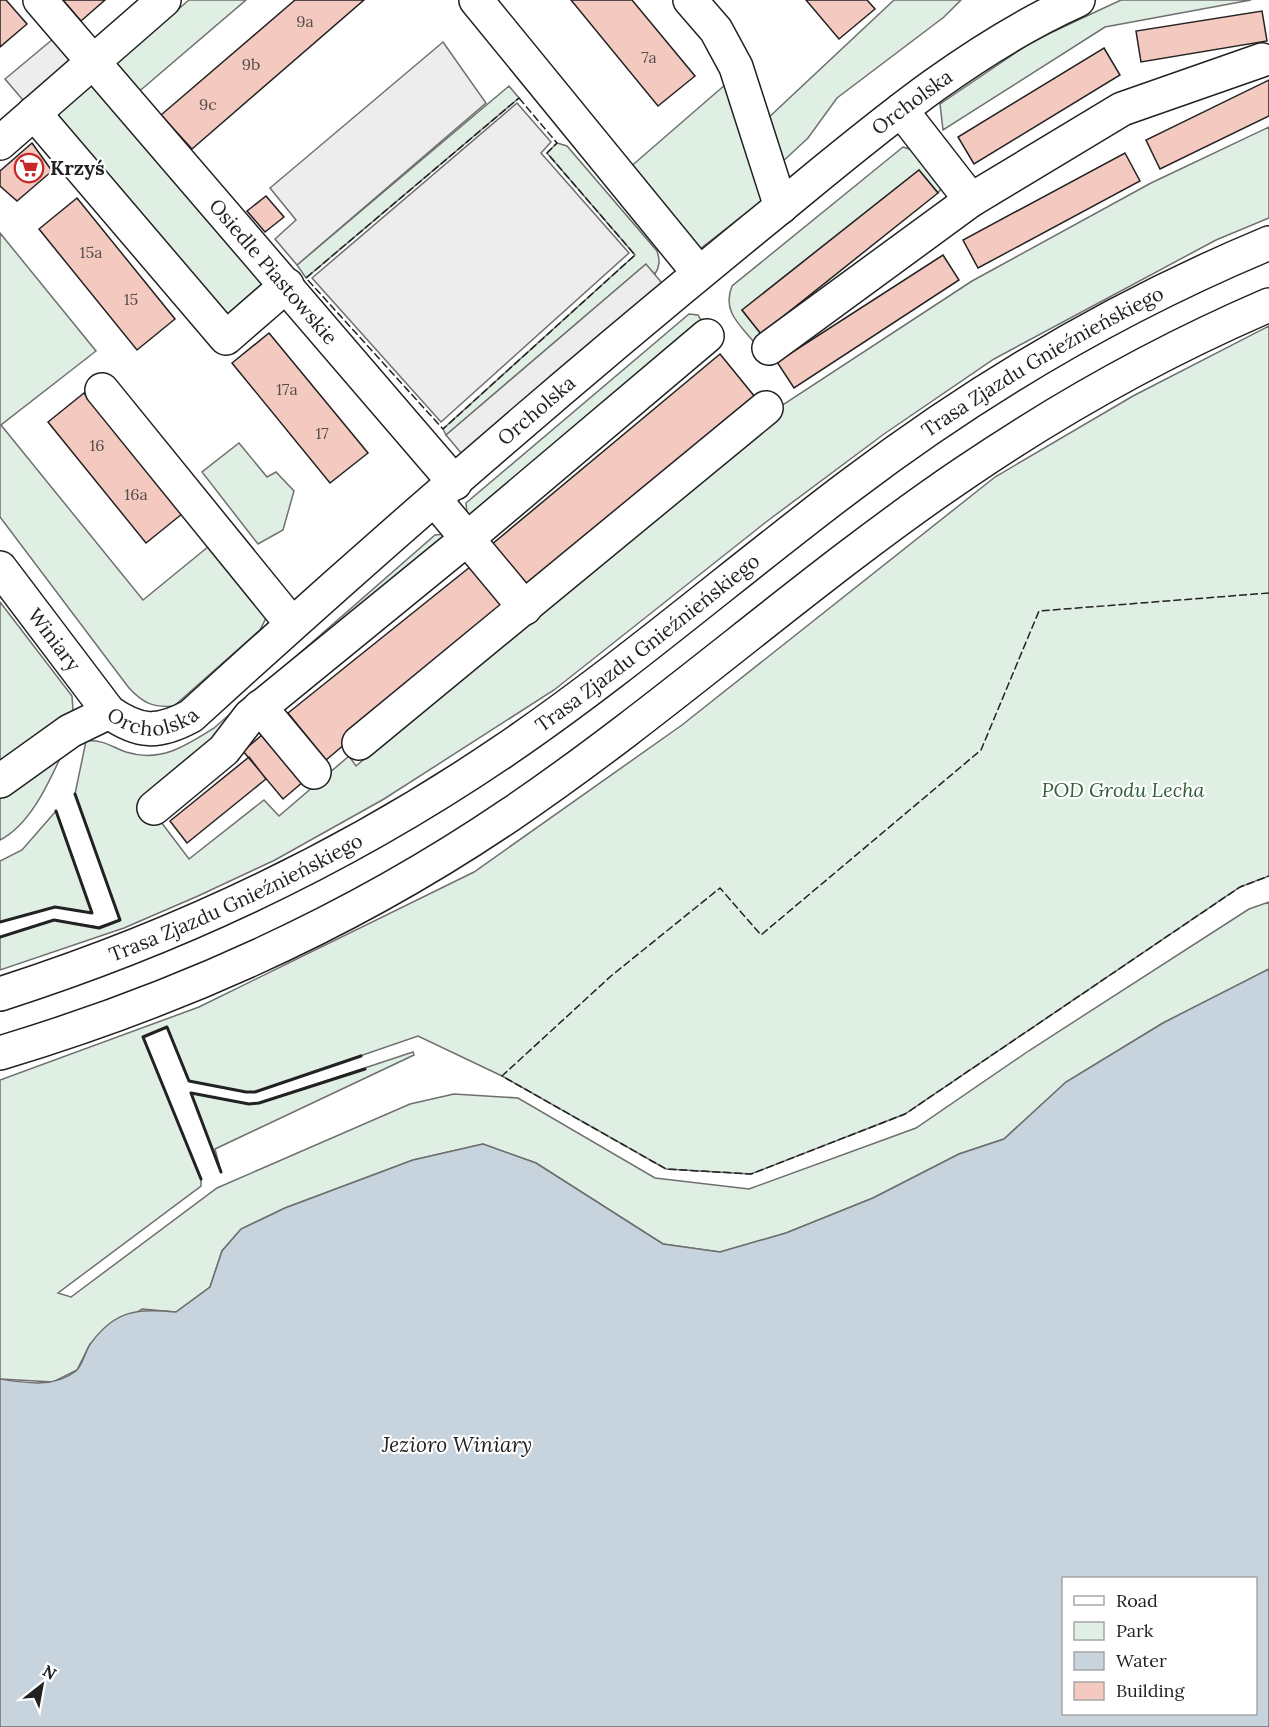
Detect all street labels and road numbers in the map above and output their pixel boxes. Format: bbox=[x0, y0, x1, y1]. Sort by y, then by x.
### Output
street label: Orcholska bbox=[866, 63, 957, 140]
street label: Osiedle Piastowskie bbox=[204, 193, 343, 349]
street label: Trasa Zjazdu Gnieźnieńskiego bbox=[916, 280, 1167, 442]
street label: Orcholska bbox=[492, 370, 580, 450]
street label: Trasa Zjazdu Gnieźnieńskiego bbox=[530, 548, 764, 737]
street label: Winiary bbox=[23, 603, 87, 676]
street label: Orcholska bbox=[103, 701, 204, 741]
street label: Trasa Zjazdu Gnieźnieńskiego bbox=[105, 827, 367, 967]

